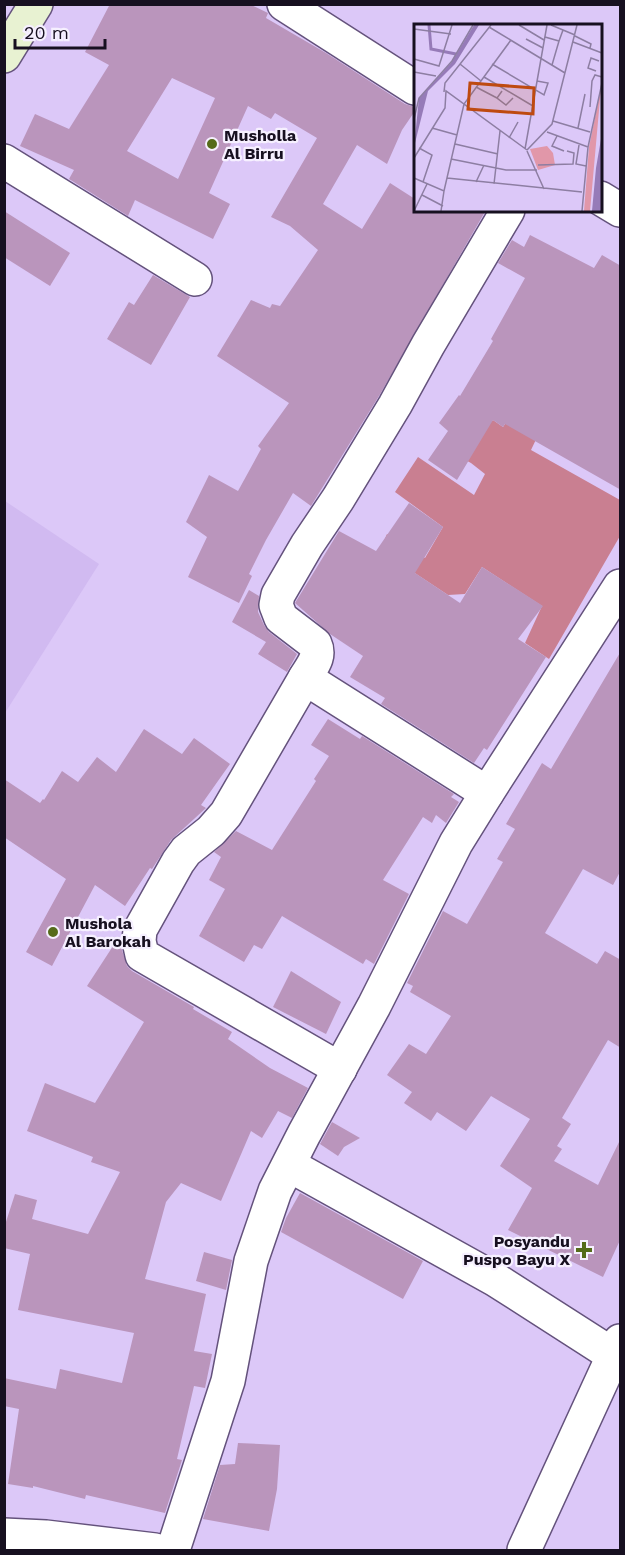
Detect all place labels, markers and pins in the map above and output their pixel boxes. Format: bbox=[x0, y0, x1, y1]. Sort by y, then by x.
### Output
place label: Musholla Al Birru bbox=[224, 126, 297, 163]
marker: Musholla Al Birru bbox=[205, 137, 219, 151]
place label: Mushola Al Barokah bbox=[65, 914, 151, 951]
marker: Mushola Al Barokah bbox=[46, 925, 60, 939]
place label: Posyandu Puspo Bayu X bbox=[463, 1232, 570, 1269]
marker: Posyandu Puspo Bayu X bbox=[575, 1241, 593, 1259]

